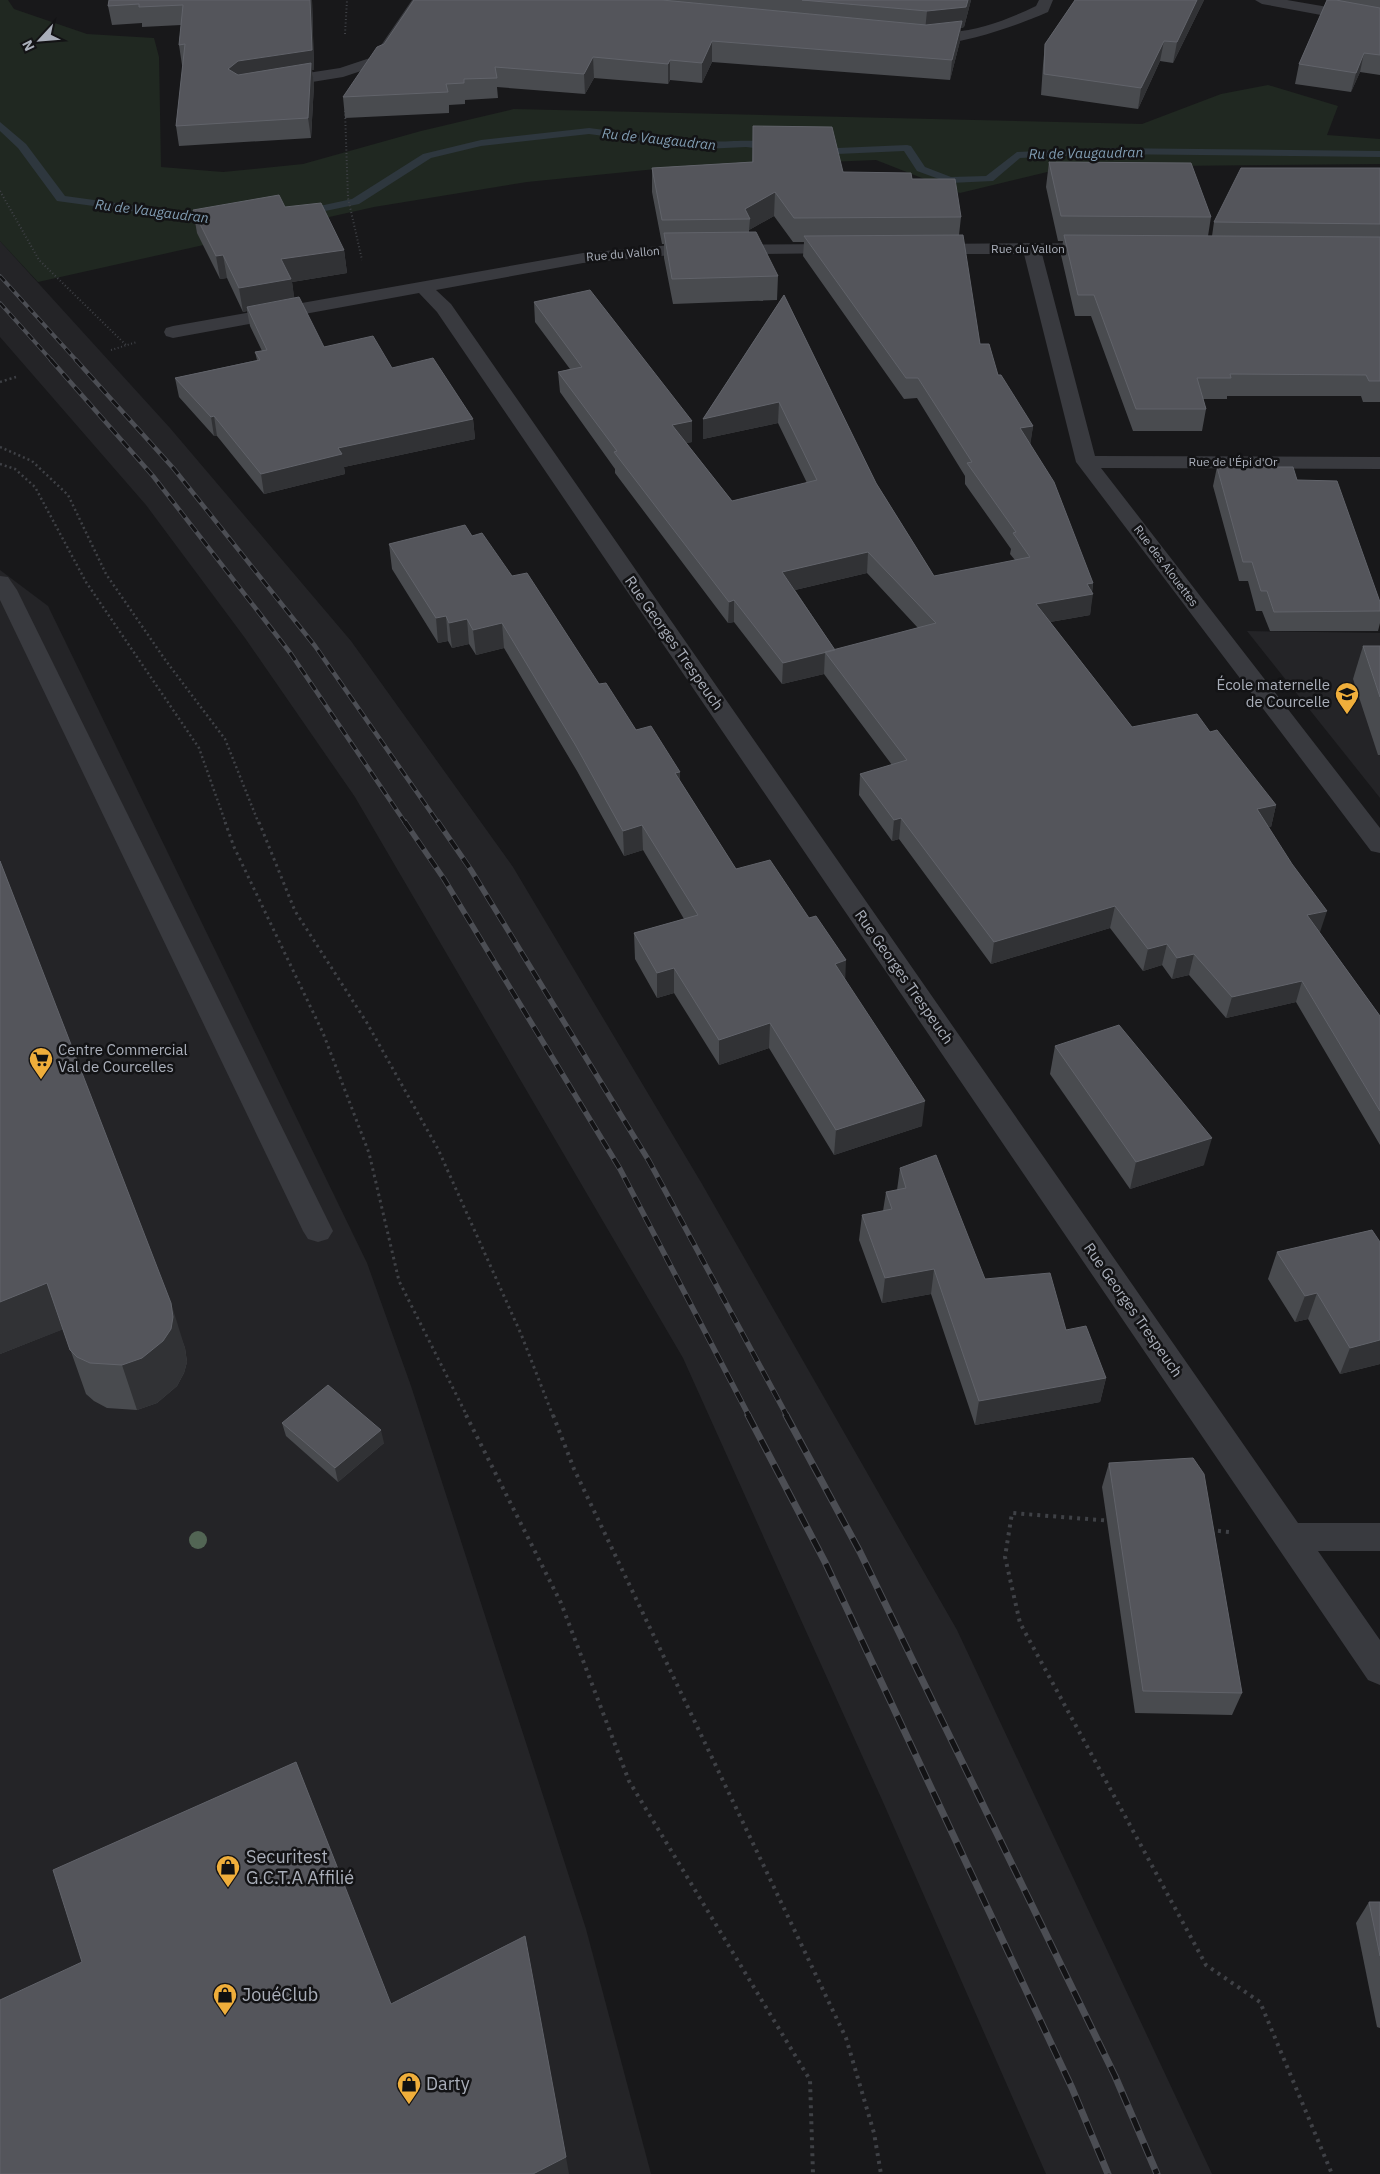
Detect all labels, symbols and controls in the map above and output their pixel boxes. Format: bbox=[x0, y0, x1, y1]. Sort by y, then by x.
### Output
north arrow bbox=[15, 15, 65, 65]
text: N bbox=[18, 37, 39, 54]
water label: Ru de Vaugaudran bbox=[601, 124, 717, 154]
water label: Ru de Vaugaudran bbox=[1029, 143, 1143, 163]
water label: Ru de Vaugaudran bbox=[94, 195, 210, 227]
street label: Rue du Vallon bbox=[991, 241, 1065, 256]
street label: Rue du Vallon bbox=[585, 243, 660, 264]
street label: Rue de l'Épi d'Or bbox=[1189, 454, 1278, 469]
street label: Rue des Alouettes bbox=[1131, 522, 1202, 609]
street label: Rue Georges Trespeuch bbox=[621, 572, 728, 713]
place label: École maternelle de Courcelle bbox=[1217, 675, 1330, 711]
school or university icon: École maternelle de Courcelle bbox=[1334, 681, 1360, 715]
street label: Rue Georges Trespeuch bbox=[851, 906, 958, 1047]
place label: Centre Commercial Val de Courcelles bbox=[58, 1040, 188, 1076]
supermarket icon: Centre Commercial Val de Courcelles bbox=[28, 1046, 54, 1080]
street label: Rue Georges Trespeuch bbox=[1080, 1239, 1187, 1380]
place label: Securitest G.C.T.A Affilié bbox=[246, 1845, 354, 1889]
shop icon: Securitest G.C.T.A Affilié bbox=[215, 1854, 241, 1888]
shop icon: JouéClub bbox=[212, 1982, 238, 2016]
place label: JouéClub bbox=[242, 1983, 318, 2006]
shop icon: Darty bbox=[396, 2071, 422, 2105]
place label: Darty bbox=[426, 2072, 470, 2095]

